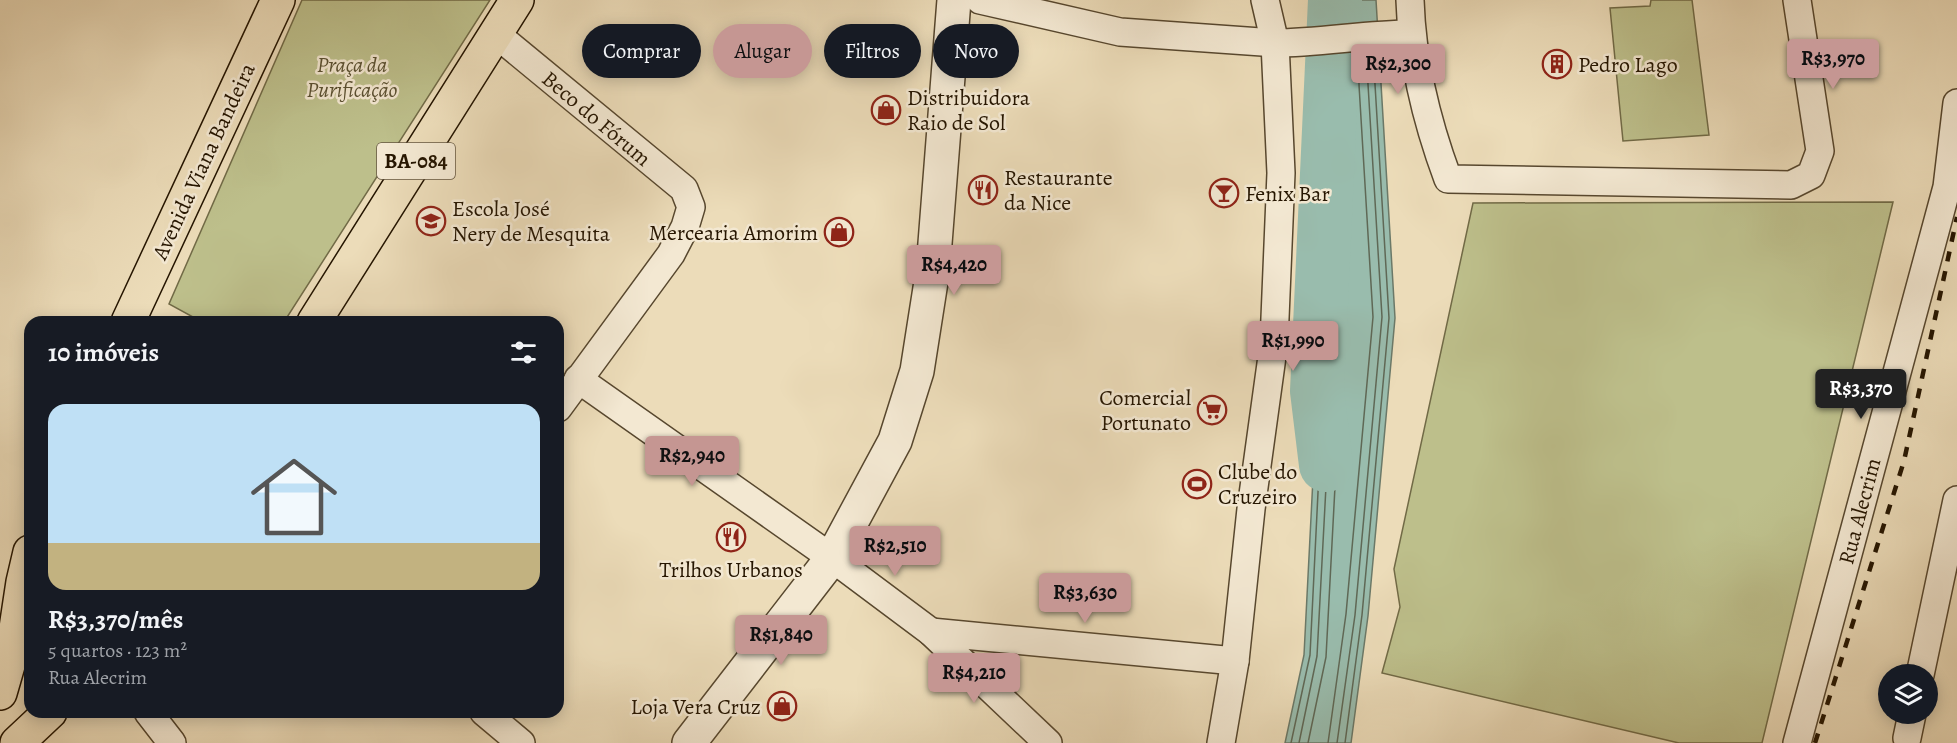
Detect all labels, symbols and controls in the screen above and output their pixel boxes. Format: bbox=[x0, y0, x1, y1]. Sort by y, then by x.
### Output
chip: Comprar bbox=[582, 24, 701, 78]
chip: Alugar bbox=[713, 24, 812, 78]
chip: Filtros bbox=[824, 24, 921, 78]
chip: Novo bbox=[933, 24, 1019, 78]
pin: R$3,970 bbox=[1778, 39, 1888, 90]
pin: R$2,300 bbox=[1343, 44, 1453, 95]
text: R$3,970 bbox=[1801, 45, 1865, 72]
building icon: Pedro Lago bbox=[1541, 48, 1573, 80]
park label: Praça da Purificação bbox=[307, 50, 398, 105]
text: R$2,300 bbox=[1365, 50, 1431, 77]
place label: Pedro Lago bbox=[1578, 50, 1678, 80]
street label: Avenida Viana Bandeira bbox=[145, 58, 263, 266]
street label: Beco do Fórum bbox=[535, 64, 657, 173]
place label: Distribuidora Raio de Sol bbox=[907, 83, 1031, 138]
shop icon: Distribuidora Raio de Sol bbox=[870, 94, 902, 126]
road number: BA-084 bbox=[377, 143, 455, 179]
place label: Restaurante da Nice bbox=[1004, 163, 1113, 218]
restaurant icon: Restaurante da Nice bbox=[967, 174, 999, 206]
bar icon: Fenix Bar bbox=[1208, 177, 1240, 209]
place label: Fenix Bar bbox=[1245, 179, 1330, 209]
place label: Escola José Nery de Mesquita bbox=[452, 194, 611, 249]
school or university icon: Escola José Nery de Mesquita bbox=[415, 205, 447, 237]
shop icon: Mercearia Amorim bbox=[823, 216, 855, 248]
place label: Mercearia Amorim bbox=[649, 218, 818, 248]
pin: R$4,420 bbox=[899, 245, 1009, 296]
text: R$4,420 bbox=[921, 251, 987, 278]
pin: R$1,990 bbox=[1238, 321, 1348, 372]
text: R$1,990 bbox=[1261, 327, 1325, 354]
text: 10 imóveis bbox=[48, 335, 159, 370]
icon: filters bbox=[507, 336, 540, 369]
pin: R$3,370 bbox=[1806, 369, 1916, 420]
text: R$3,370 bbox=[1829, 375, 1893, 402]
place label: Comercial Portunato bbox=[1099, 383, 1191, 438]
supermarket icon: Comercial Portunato bbox=[1196, 394, 1228, 426]
pin: R$2,940 bbox=[637, 436, 747, 487]
text: R$2,940 bbox=[659, 442, 725, 469]
icon: home bbox=[240, 443, 348, 551]
street label: Rua Alecrim bbox=[1831, 455, 1889, 568]
place label: Clube do Cruzeiro bbox=[1218, 457, 1297, 512]
sports icon: Clube do Cruzeiro bbox=[1181, 468, 1213, 500]
restaurant icon: Trilhos Urbanos bbox=[715, 521, 747, 553]
pin: R$2,510 bbox=[840, 526, 950, 577]
text: R$2,510 bbox=[864, 532, 926, 559]
place label: Trilhos Urbanos bbox=[659, 555, 803, 585]
pin: R$3,630 bbox=[1030, 573, 1140, 624]
text: R$3,630 bbox=[1053, 579, 1117, 606]
text: R$3,370/mês bbox=[48, 602, 183, 637]
pin: R$1,840 bbox=[726, 615, 836, 666]
text: R$1,840 bbox=[749, 621, 813, 648]
text: 5 quartos · 123 m² bbox=[48, 637, 187, 664]
pin: R$4,210 bbox=[919, 653, 1029, 704]
text: R$4,210 bbox=[942, 659, 1006, 686]
text: Rua Alecrim bbox=[48, 664, 147, 691]
map controls bbox=[1878, 664, 1938, 724]
button: layers bbox=[1878, 664, 1938, 724]
shop icon: Loja Vera Cruz bbox=[766, 690, 798, 722]
place label: Loja Vera Cruz bbox=[631, 692, 761, 722]

